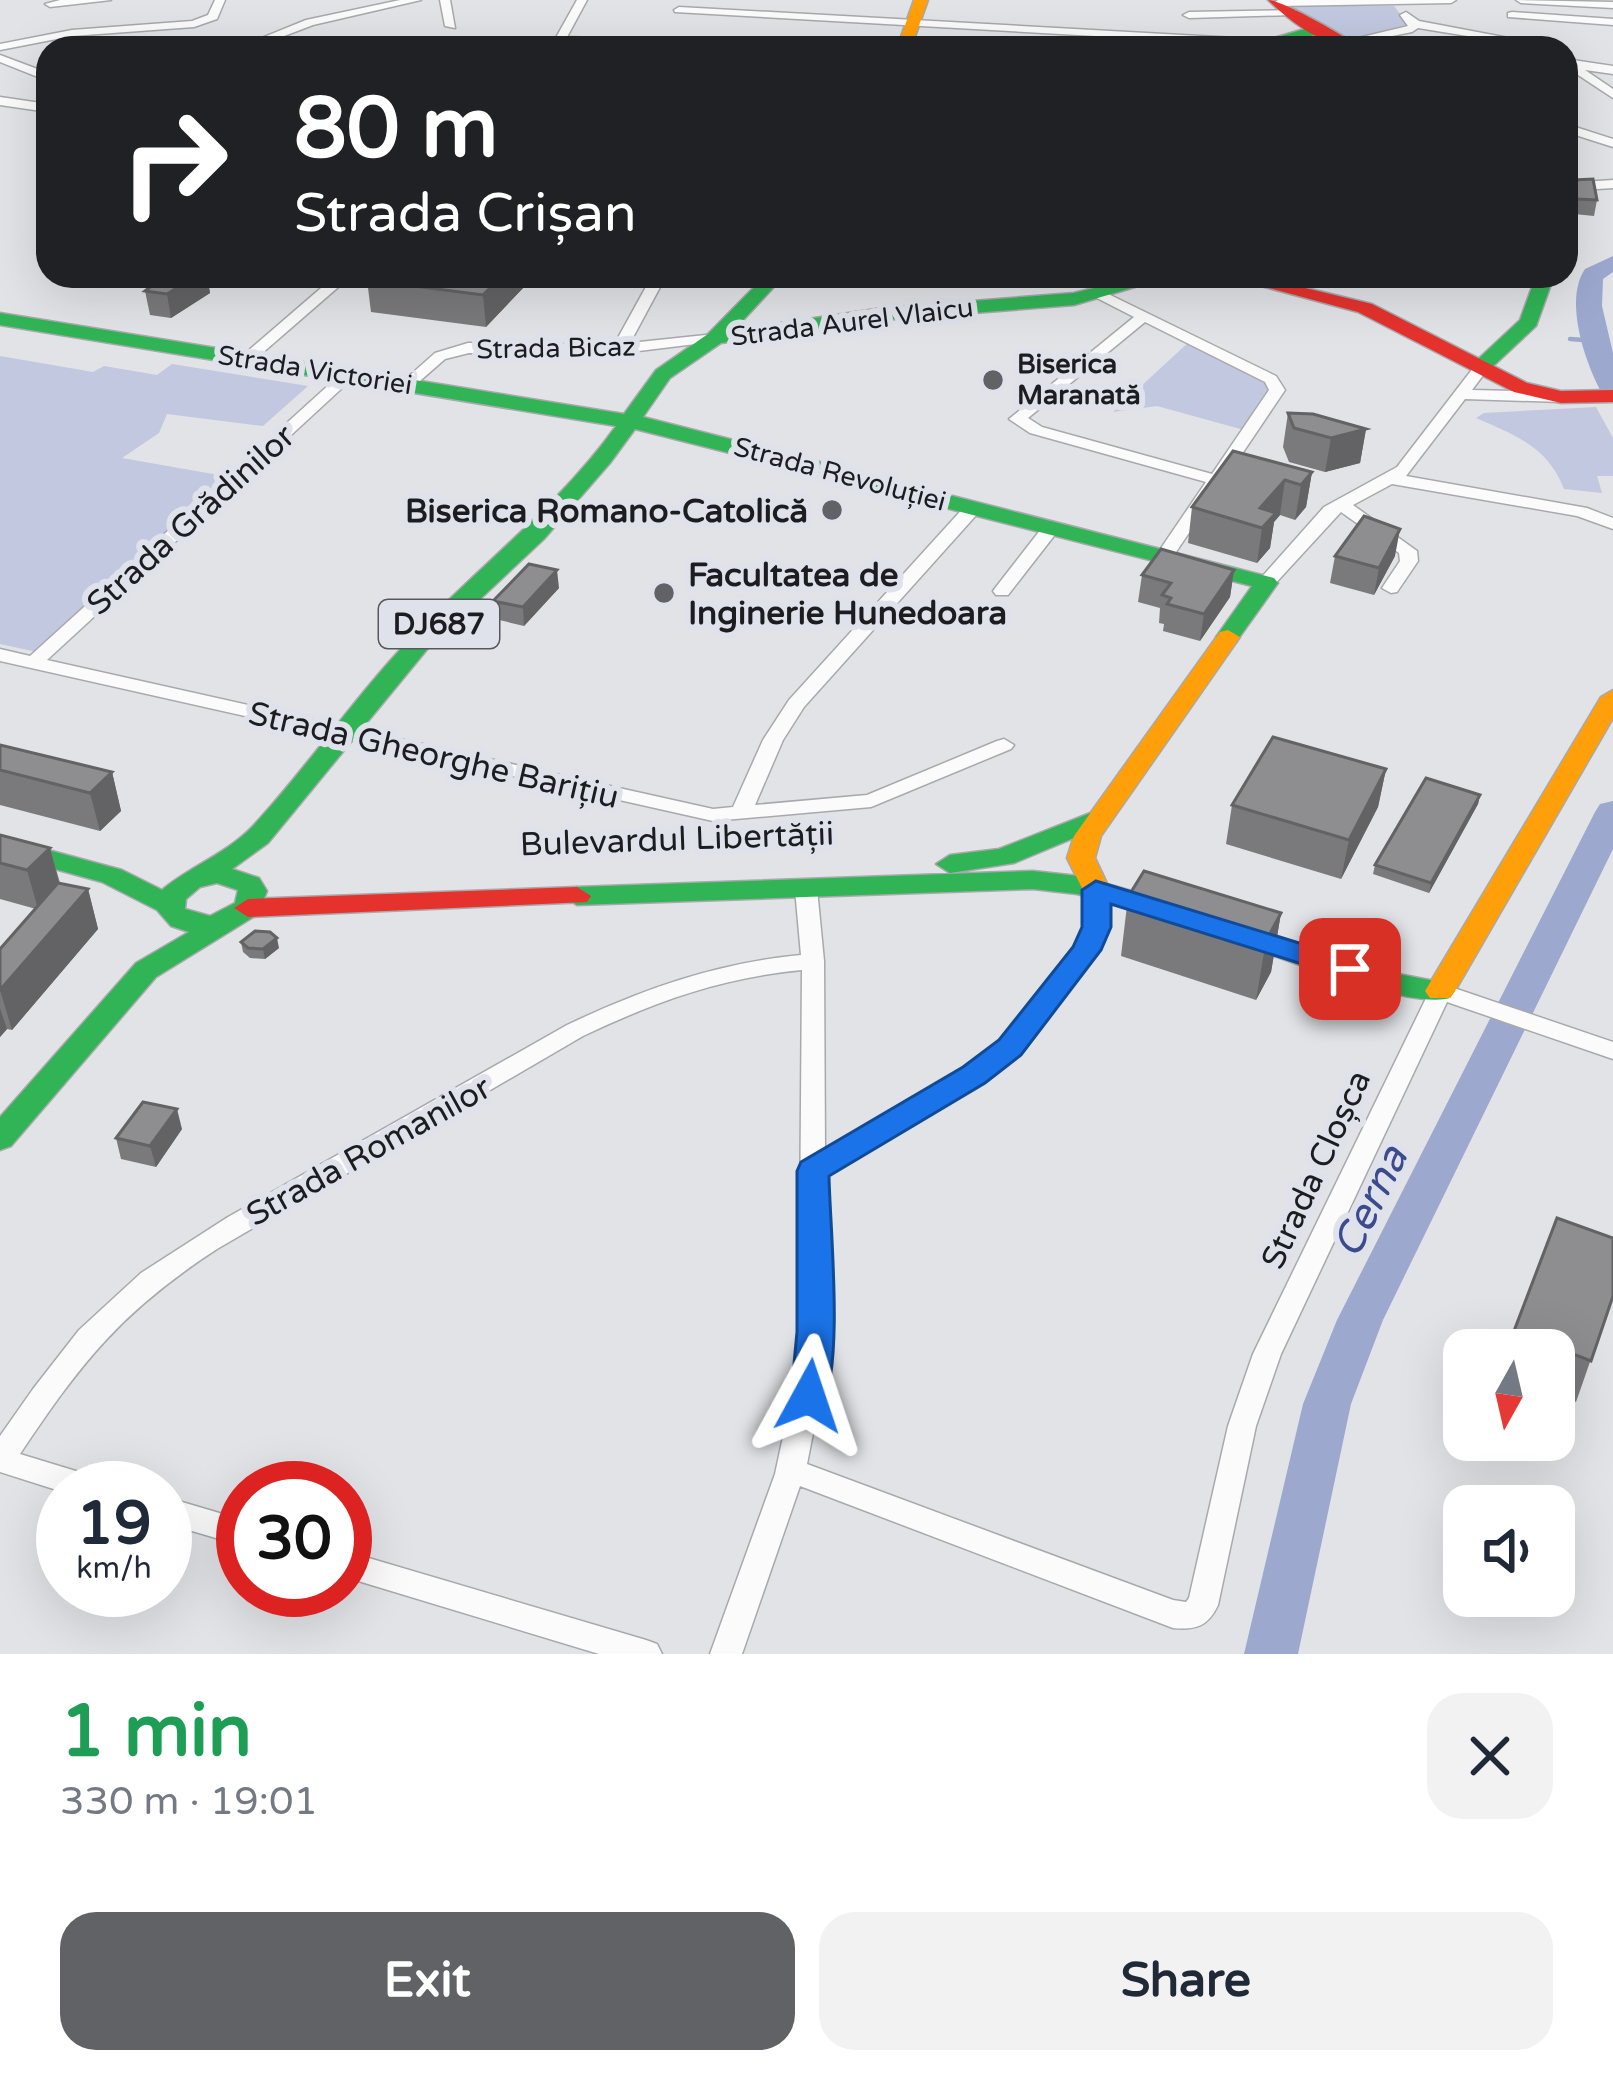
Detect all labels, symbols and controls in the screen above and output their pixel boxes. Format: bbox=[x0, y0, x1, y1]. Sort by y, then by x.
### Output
text: 80 m bbox=[294, 79, 498, 180]
icon: right bbox=[96, 84, 252, 240]
text: Strada Crișan bbox=[294, 181, 637, 246]
street label: Strada Aurel Vlaicu bbox=[729, 291, 975, 354]
street label: Strada Bicaz bbox=[476, 331, 636, 366]
street label: Strada Victoriei bbox=[215, 339, 414, 402]
place label: Biserica Maranată bbox=[1017, 348, 1141, 412]
marker: Biserica Maranată bbox=[980, 367, 1006, 393]
street label: Strada Grădinilor bbox=[79, 416, 303, 624]
street label: Strada Revoluției bbox=[730, 430, 950, 519]
place label: Biserica Romano-Catolică bbox=[405, 492, 808, 531]
marker: Biserica Romano-Catolică bbox=[819, 497, 845, 523]
place label: Facultatea de Inginerie Hunedoara bbox=[688, 556, 1007, 633]
marker: Facultatea de Inginerie Hunedoara bbox=[651, 580, 677, 606]
road number: DJ687 bbox=[379, 600, 499, 648]
street label: Strada Gheorghe Barițiu bbox=[245, 694, 623, 817]
street label: Bulevardul Libertății bbox=[519, 815, 835, 864]
pin bbox=[1299, 918, 1401, 1020]
icon: arrive bbox=[1317, 936, 1383, 1002]
street label: Strada Cloșca bbox=[1253, 1064, 1379, 1275]
street label: Strada Romanilor bbox=[240, 1068, 498, 1235]
water label: Cerna bbox=[1322, 1136, 1420, 1266]
north arrow bbox=[1443, 1329, 1575, 1461]
map controls bbox=[1443, 1329, 1575, 1617]
position arrow bbox=[746, 1333, 872, 1459]
speed limit sign: 30 bbox=[216, 1461, 372, 1617]
button: sound bbox=[1443, 1485, 1575, 1617]
text: 19 bbox=[76, 1488, 152, 1560]
text: km/h bbox=[76, 1550, 152, 1587]
text: 1 min bbox=[60, 1689, 252, 1776]
button: close bbox=[1427, 1693, 1553, 1819]
text: 330 m · 19:01 bbox=[60, 1778, 318, 1825]
button: Exit bbox=[60, 1912, 795, 2050]
button: Share bbox=[819, 1912, 1553, 2050]

